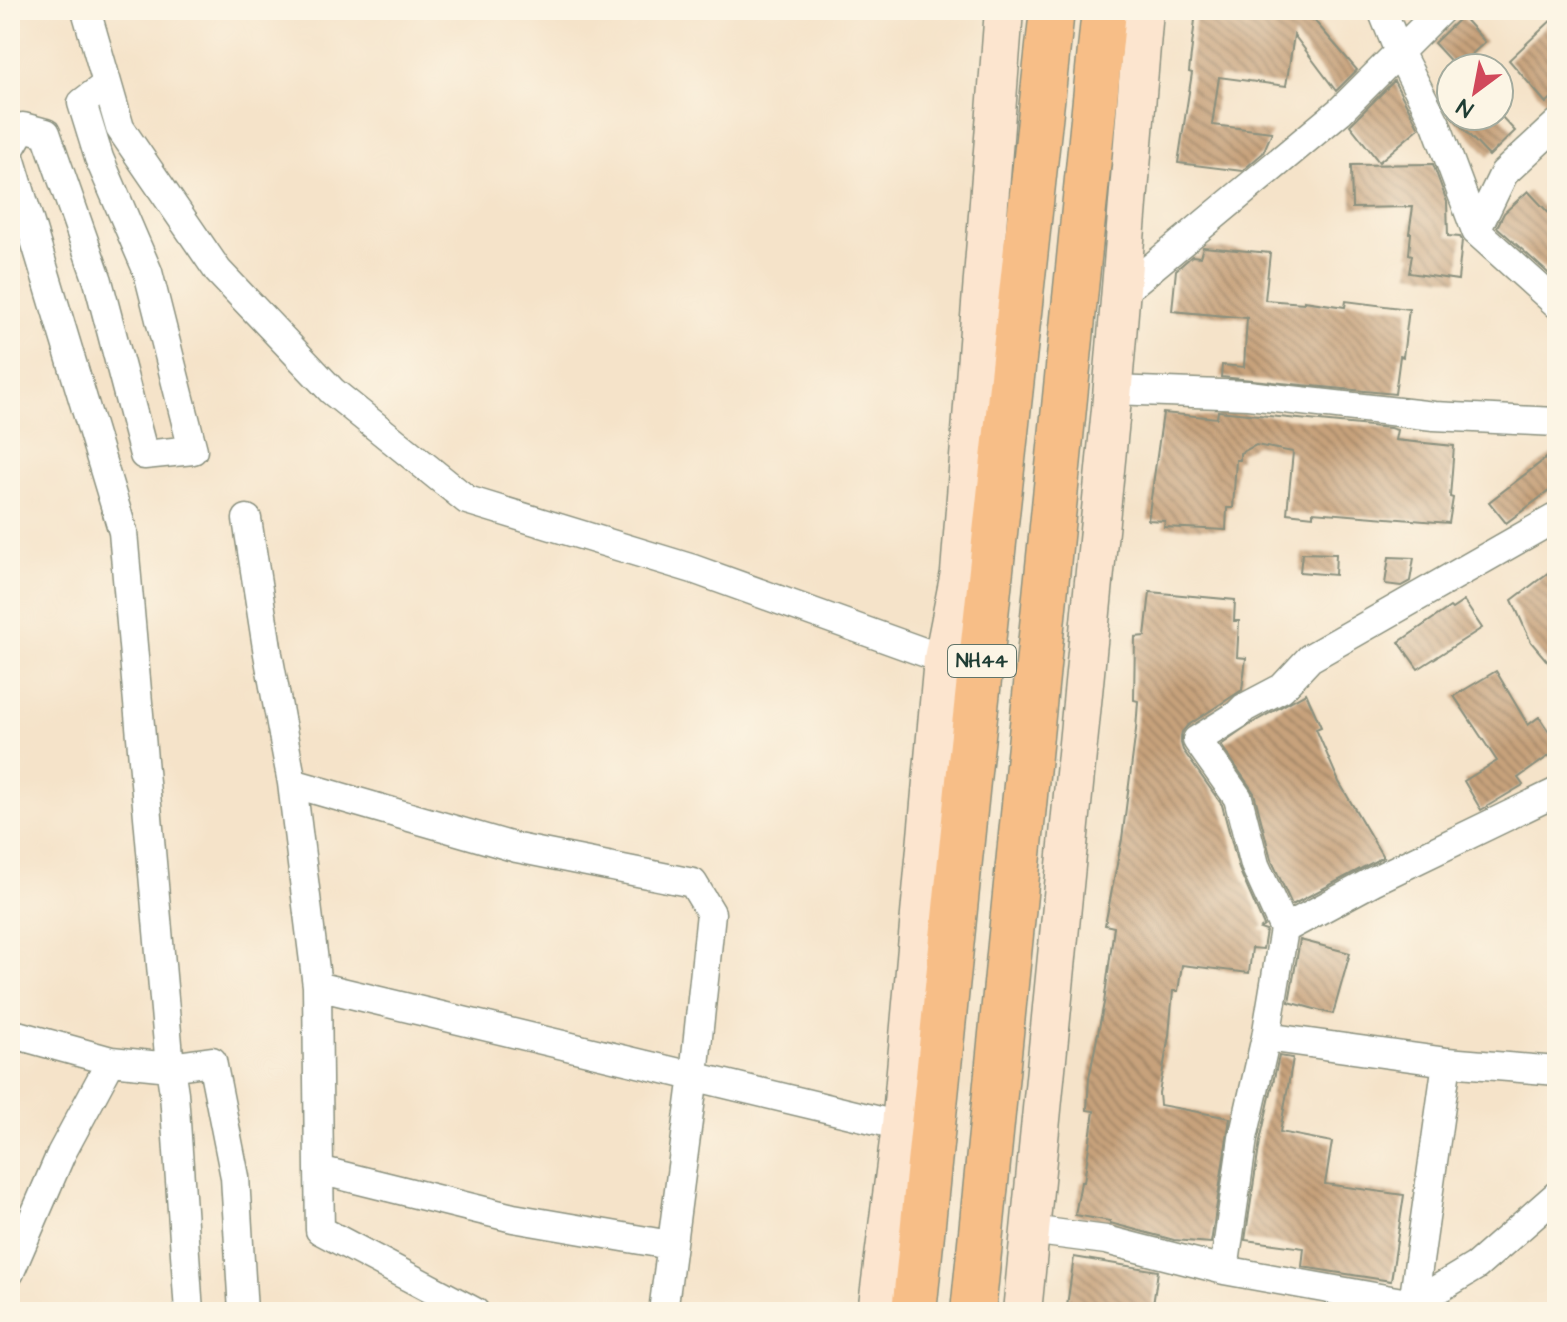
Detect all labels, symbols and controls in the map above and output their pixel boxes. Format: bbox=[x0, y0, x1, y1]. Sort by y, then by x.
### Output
north arrow bbox=[1435, 52, 1515, 132]
text: N bbox=[1451, 91, 1479, 124]
road number: NH44 bbox=[948, 645, 1016, 677]

